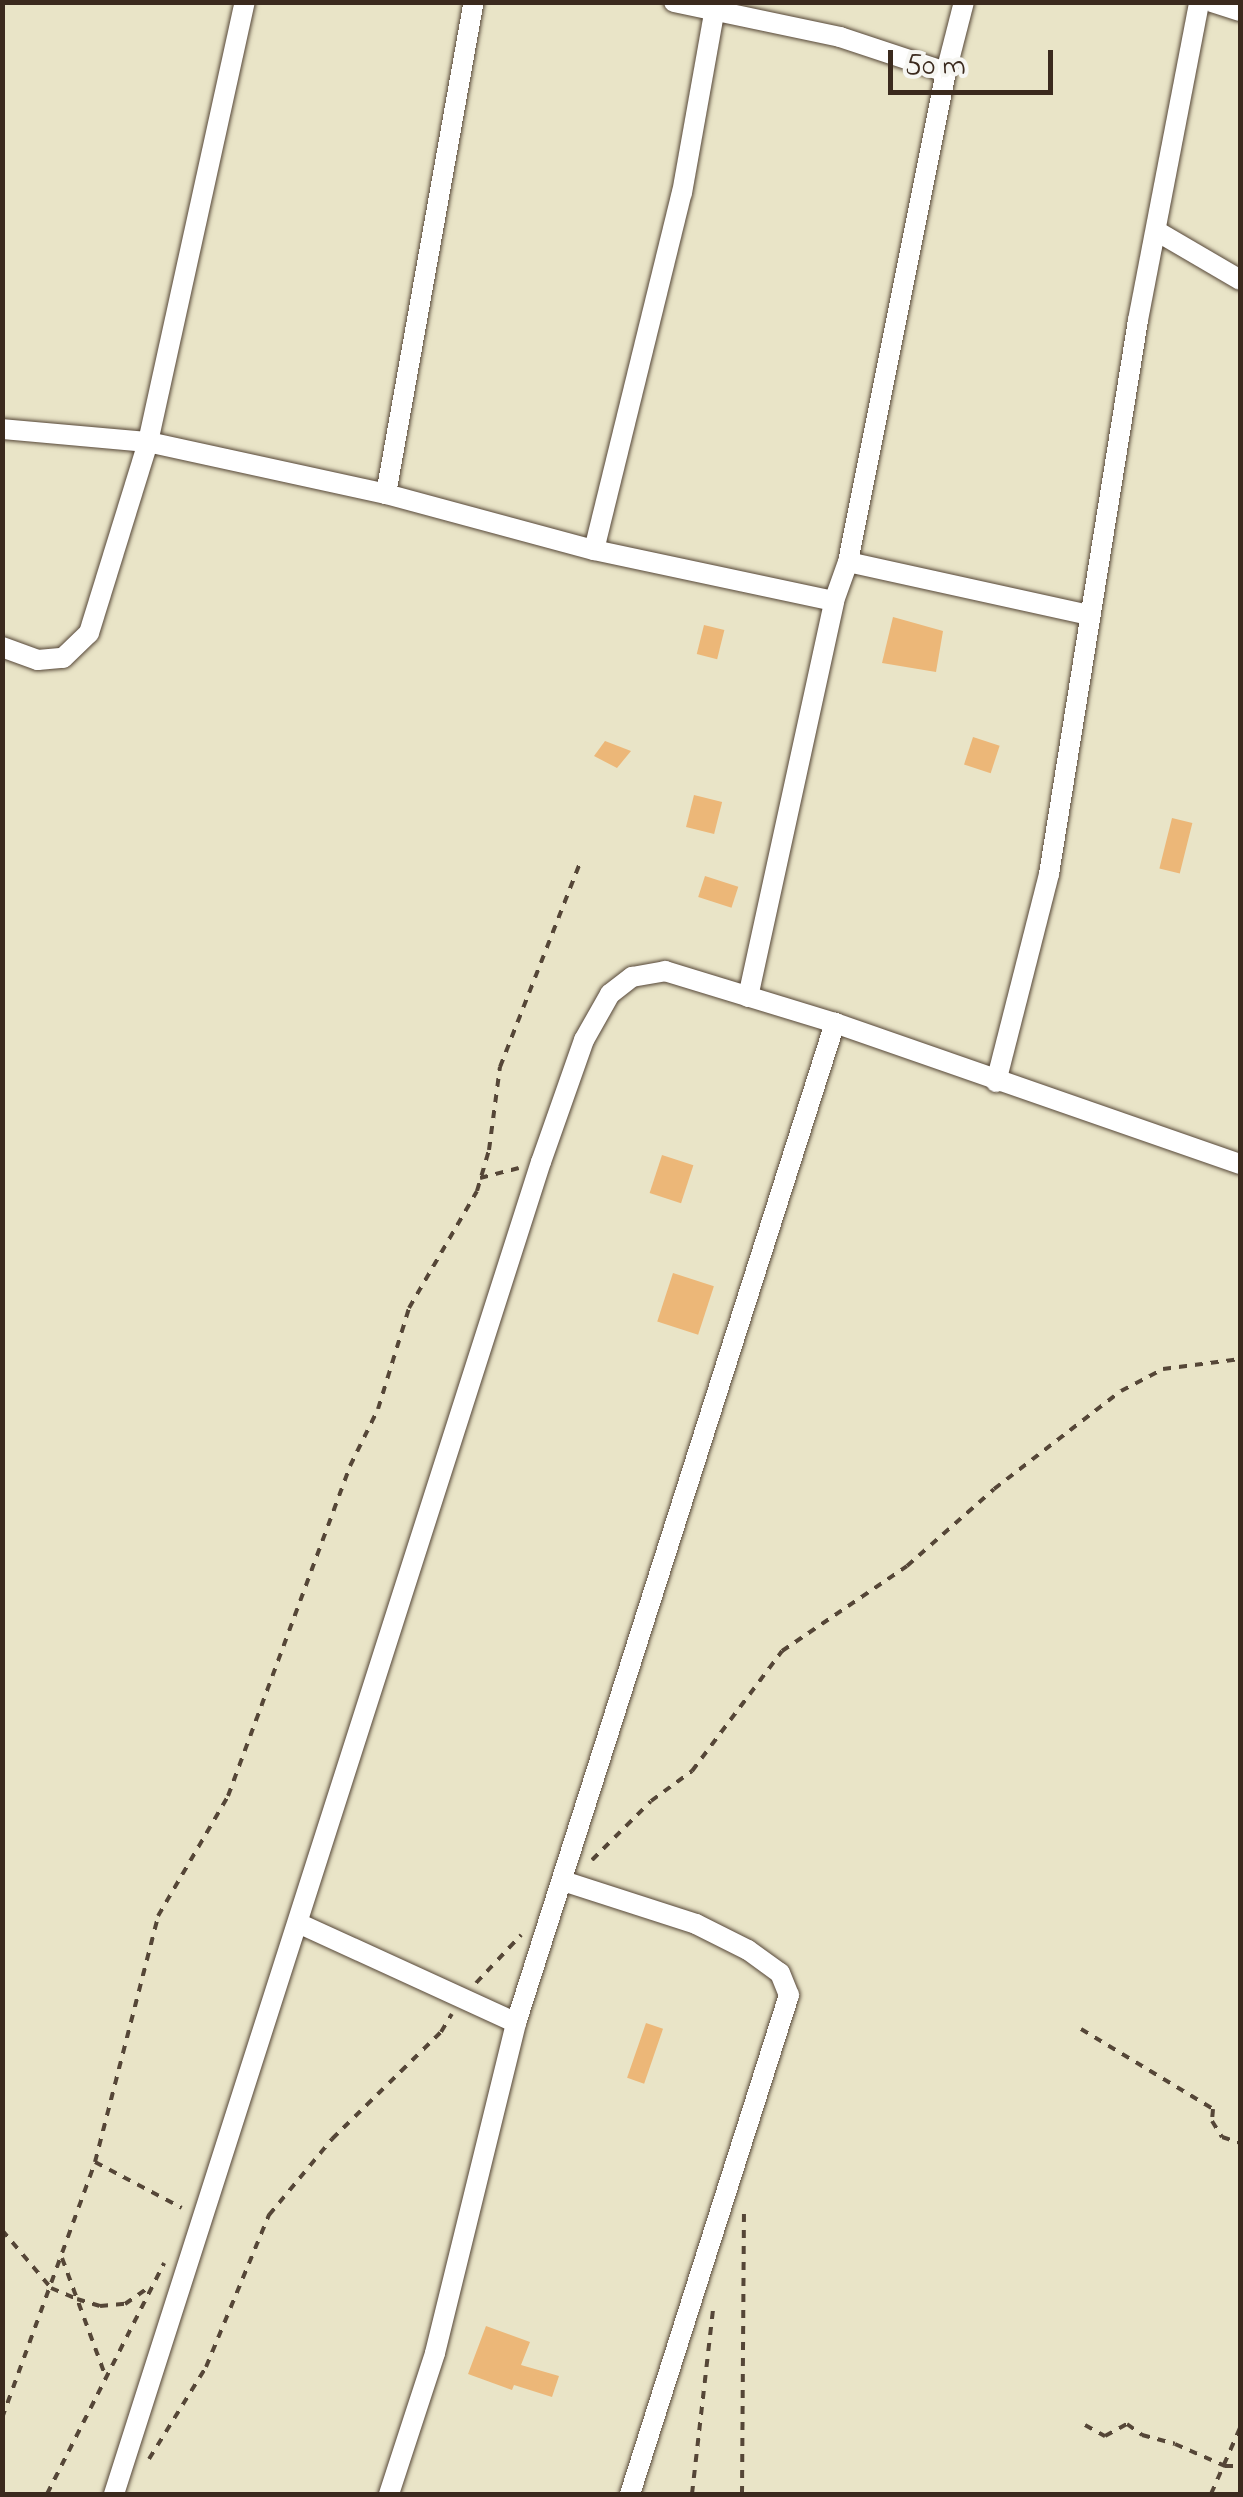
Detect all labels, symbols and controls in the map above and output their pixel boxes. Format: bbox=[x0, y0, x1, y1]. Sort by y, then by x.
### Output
scale bar bbox=[893, 30, 1058, 92]
text: 50 m bbox=[905, 45, 966, 89]

